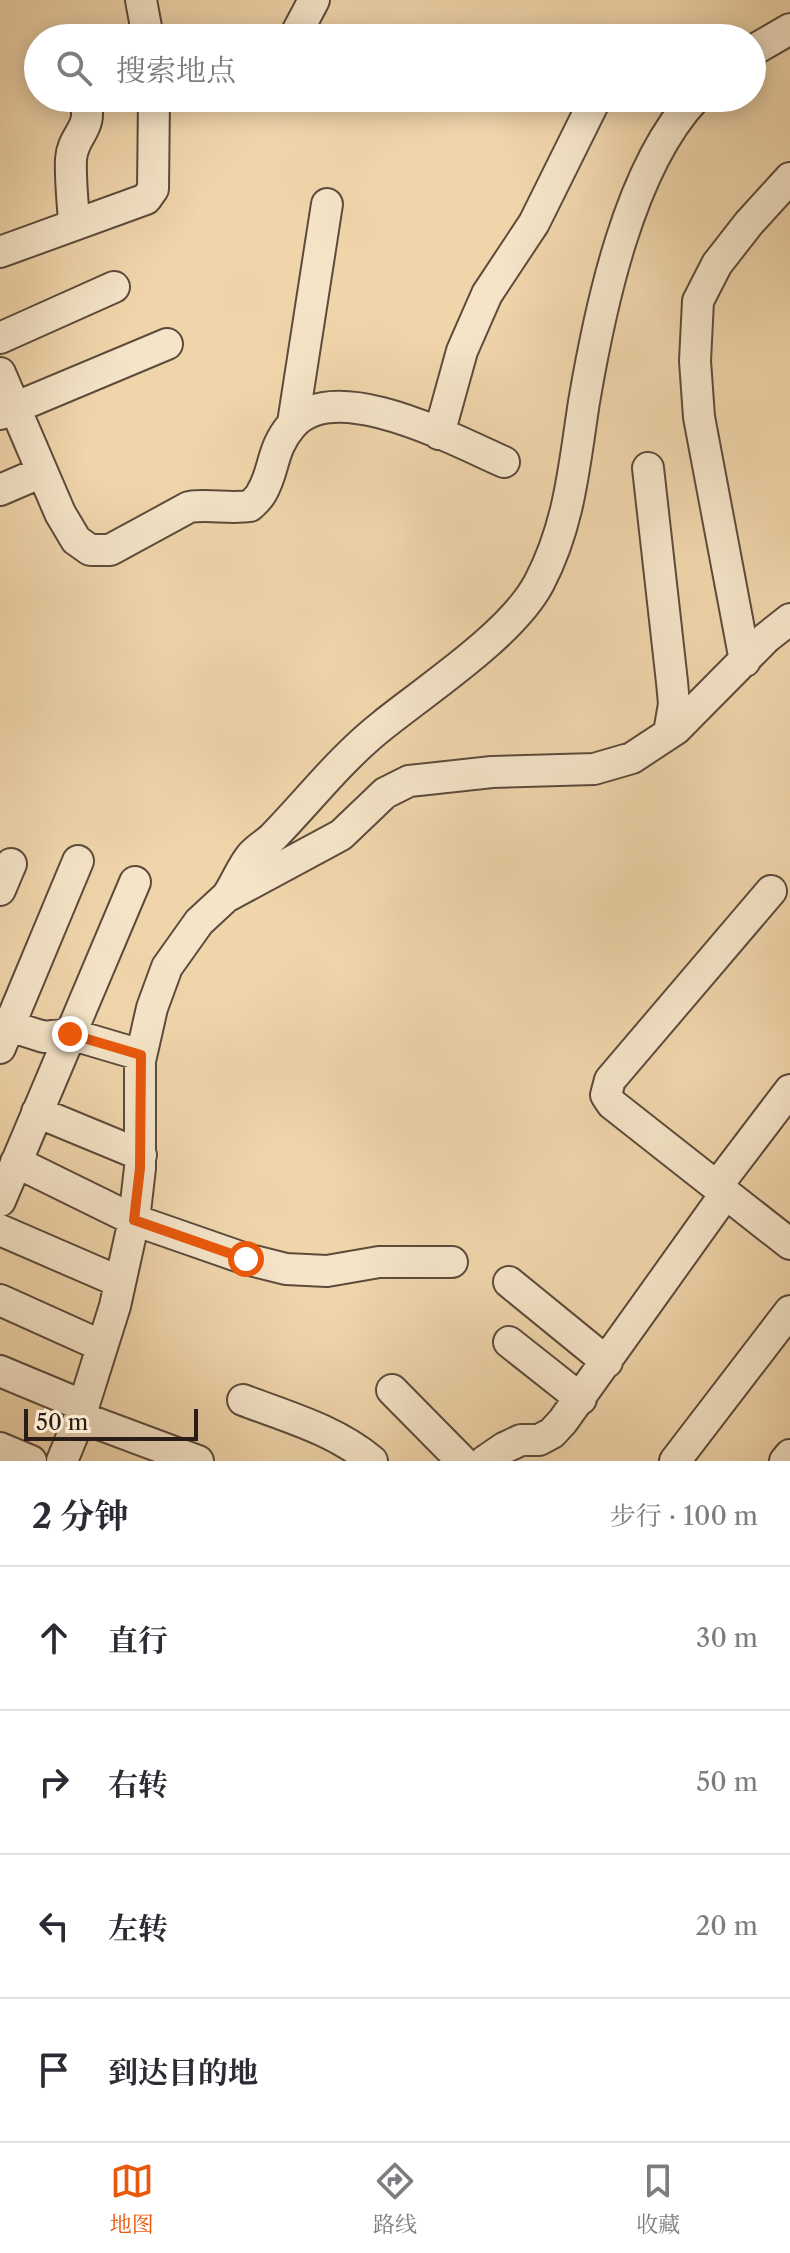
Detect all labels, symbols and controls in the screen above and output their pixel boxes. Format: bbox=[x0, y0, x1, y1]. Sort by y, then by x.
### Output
search box bbox=[24, 24, 766, 112]
icon: search bbox=[52, 46, 96, 90]
text: 搜索地点 bbox=[116, 52, 236, 89]
route end bbox=[52, 1016, 88, 1052]
route start bbox=[228, 1241, 264, 1277]
scale bar bbox=[24, 1405, 198, 1441]
text: 50 m bbox=[36, 1409, 88, 1436]
text: 2 分钟 bbox=[32, 1495, 129, 1537]
text: 步行 · 100 m bbox=[610, 1500, 758, 1532]
icon: ahead bbox=[32, 1616, 76, 1660]
text: 直行 bbox=[108, 1622, 168, 1659]
text: 30 m bbox=[696, 1622, 758, 1654]
icon: right bbox=[32, 1760, 76, 1804]
text: 右转 bbox=[108, 1766, 168, 1803]
text: 50 m bbox=[696, 1766, 758, 1798]
icon: left bbox=[32, 1904, 76, 1948]
text: 左转 bbox=[108, 1910, 168, 1947]
text: 20 m bbox=[695, 1910, 758, 1942]
icon: arrive bbox=[32, 2048, 76, 2092]
text: 到达目的地 bbox=[108, 2054, 258, 2091]
tab: 地图 bbox=[110, 2159, 154, 2238]
tab: 路线 bbox=[373, 2159, 417, 2238]
tab: 收藏 bbox=[636, 2159, 680, 2238]

